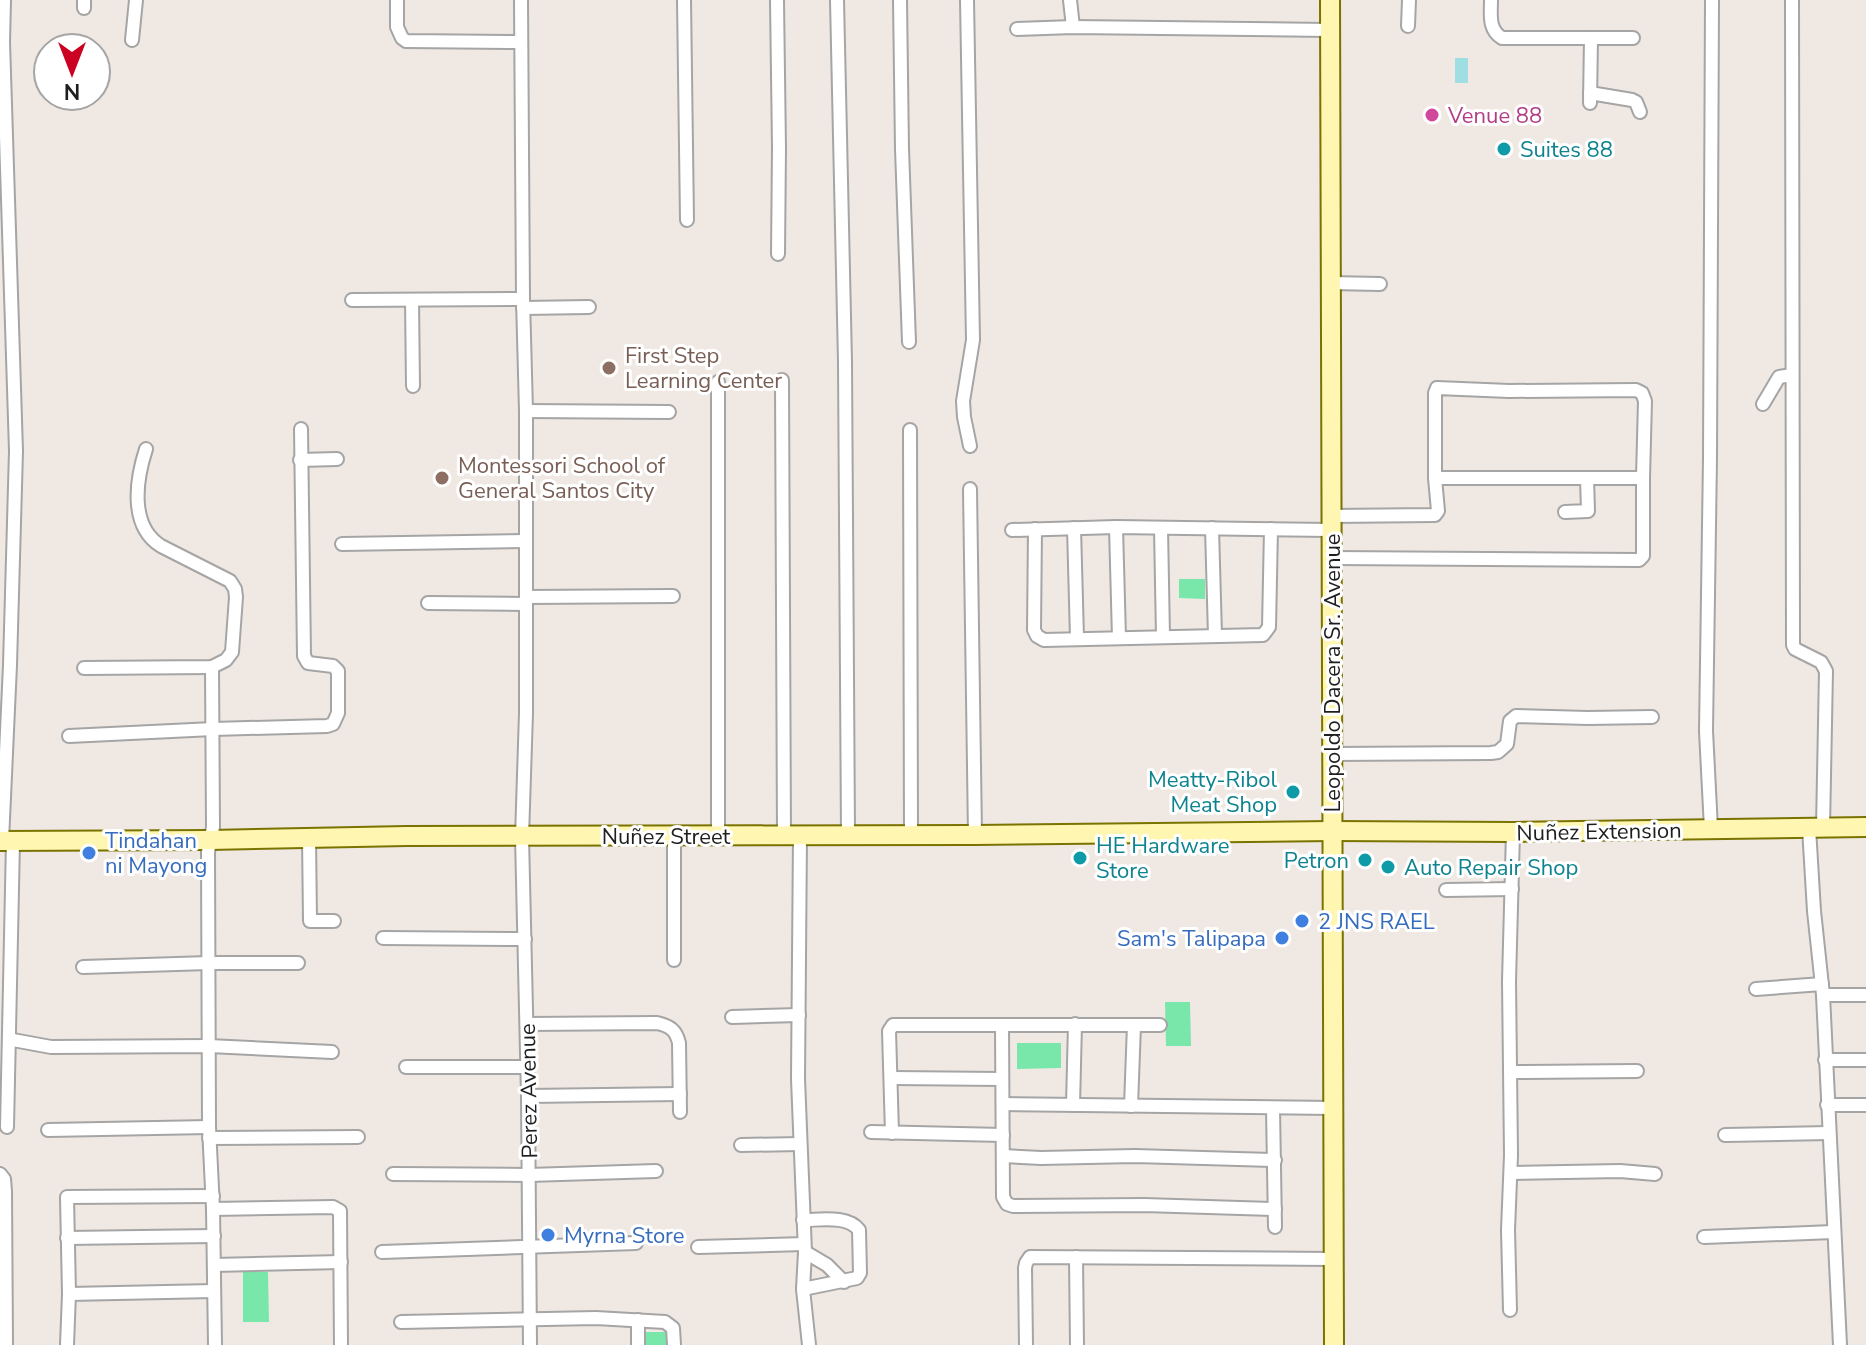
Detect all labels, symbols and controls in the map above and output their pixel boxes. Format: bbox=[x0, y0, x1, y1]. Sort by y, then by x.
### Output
north arrow bbox=[32, 32, 112, 112]
text: N bbox=[64, 76, 80, 106]
place label: Venue 88 bbox=[1447, 101, 1542, 131]
marker: Venue 88 bbox=[1423, 106, 1441, 124]
place label: Suites 88 bbox=[1520, 135, 1613, 165]
marker: Suites 88 bbox=[1495, 140, 1513, 158]
place label: First Step Learning Center bbox=[625, 341, 782, 396]
marker: First Step Learning Center bbox=[600, 359, 618, 377]
place label: Montessori School of General Santos City bbox=[458, 451, 666, 506]
marker: Montessori School of General Santos City bbox=[433, 469, 451, 487]
street label: Leopoldo Dacera Sr. Avenue bbox=[1318, 533, 1348, 813]
place label: Meatty-Ribol Meat Shop bbox=[1148, 765, 1277, 820]
marker: Meatty-Ribol Meat Shop bbox=[1284, 783, 1302, 801]
street label: Nuñez Extension bbox=[1516, 816, 1682, 848]
street label: Nuñez Street bbox=[602, 822, 731, 852]
place label: Tindahan ni Mayong bbox=[105, 826, 207, 881]
place label: HE Hardware Store bbox=[1096, 831, 1230, 886]
marker: Tindahan ni Mayong bbox=[80, 844, 98, 862]
place label: Petron bbox=[1284, 846, 1349, 876]
marker: HE Hardware Store bbox=[1071, 849, 1089, 867]
marker: Petron bbox=[1356, 851, 1374, 869]
place label: Auto Repair Shop bbox=[1404, 853, 1578, 883]
marker: Auto Repair Shop bbox=[1379, 858, 1397, 876]
place label: 2 JNS RAEL bbox=[1318, 907, 1435, 937]
marker: 2 JNS RAEL bbox=[1293, 912, 1311, 930]
place label: Sam's Talipapa bbox=[1117, 924, 1266, 954]
marker: Sam's Talipapa bbox=[1273, 929, 1291, 947]
street label: Perez Avenue bbox=[513, 1023, 545, 1159]
place label: Myrna Store bbox=[564, 1221, 685, 1251]
marker: Myrna Store bbox=[539, 1226, 557, 1244]

